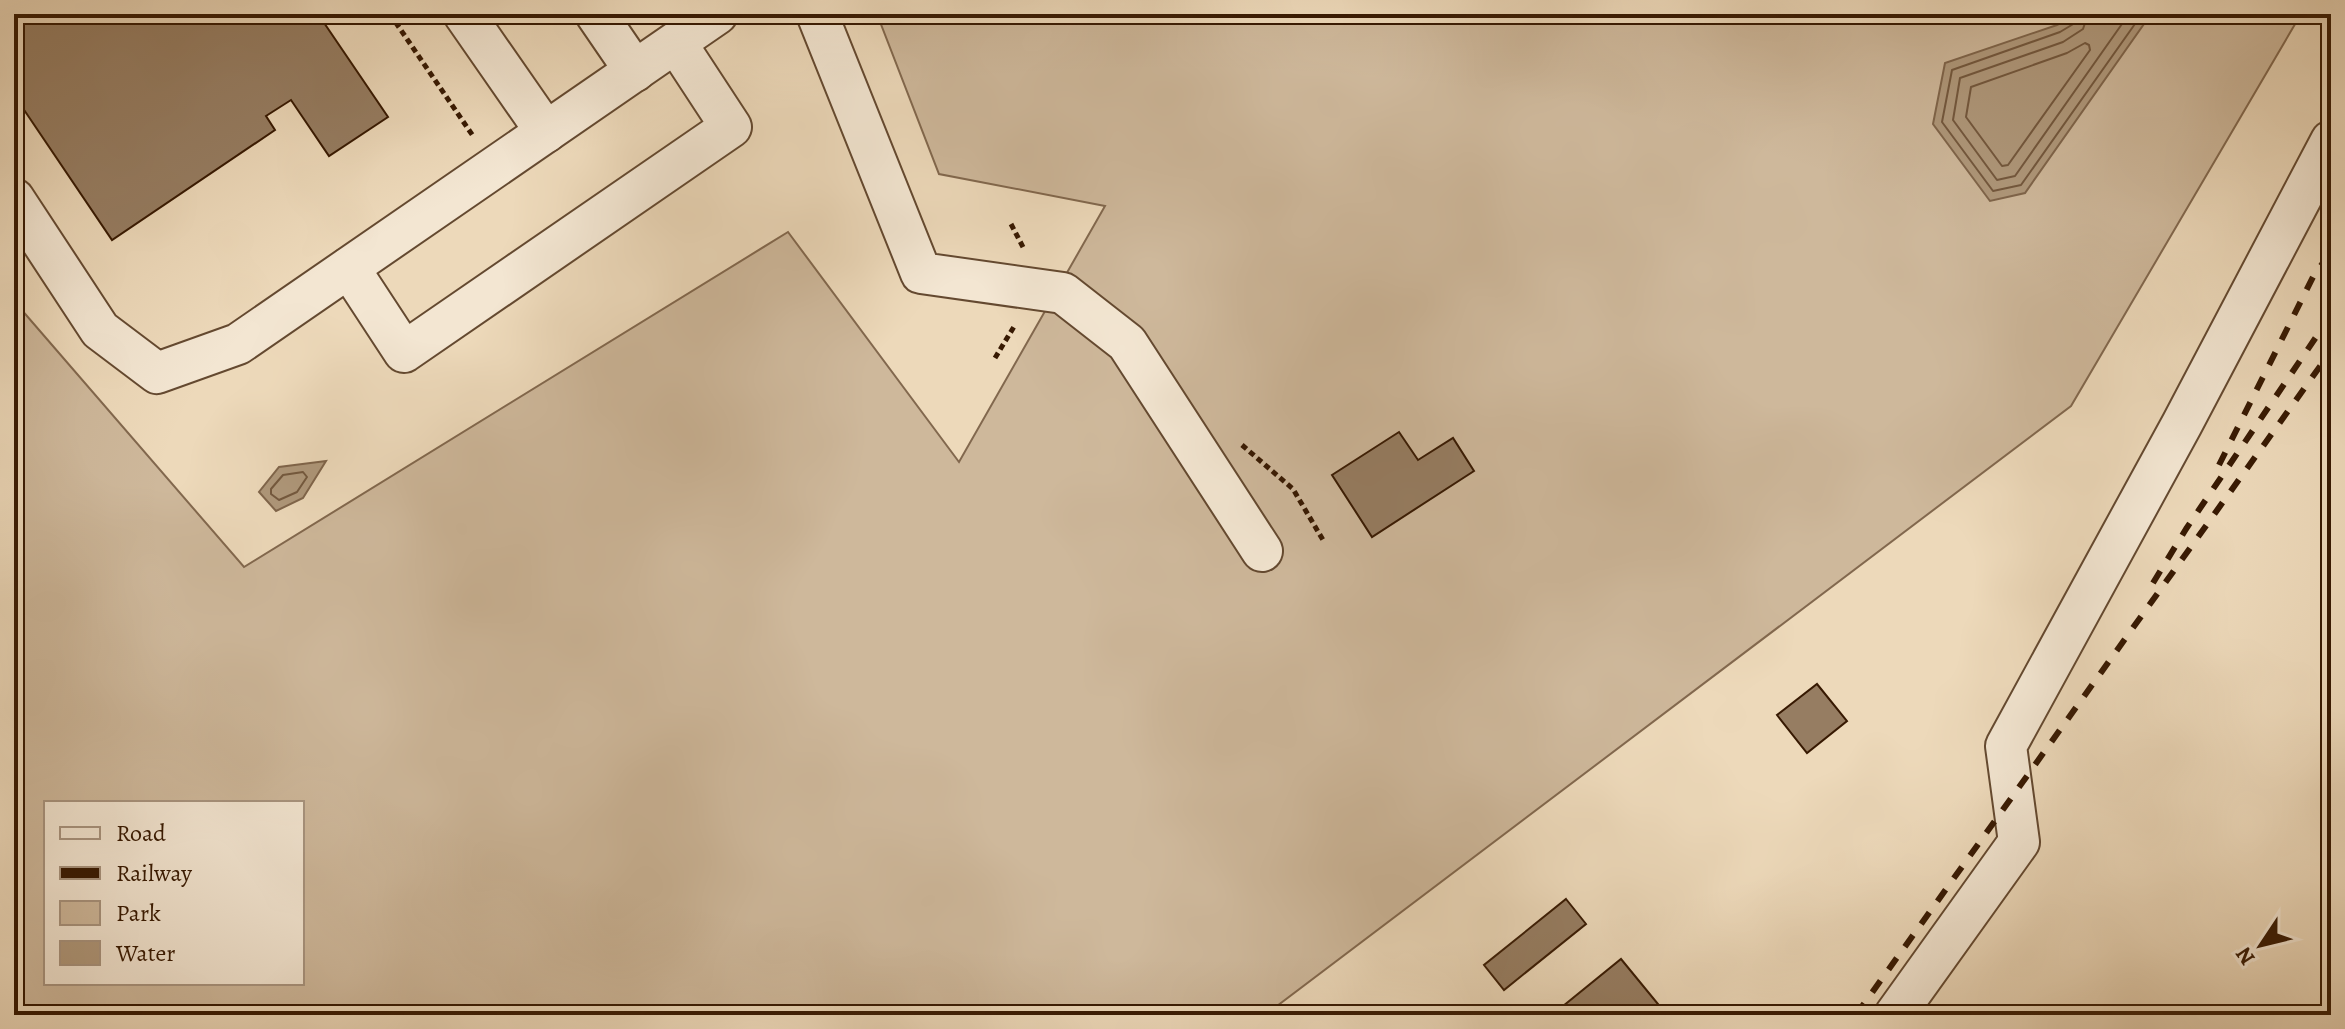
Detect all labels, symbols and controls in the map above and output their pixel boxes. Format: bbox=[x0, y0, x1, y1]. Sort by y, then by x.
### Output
legend bbox=[44, 801, 304, 985]
text: Road bbox=[116, 817, 166, 849]
text: Railway bbox=[116, 857, 192, 889]
text: Park bbox=[116, 897, 161, 929]
north arrow bbox=[2221, 905, 2301, 985]
text: Water bbox=[115, 937, 176, 969]
text: N bbox=[2229, 941, 2262, 971]

